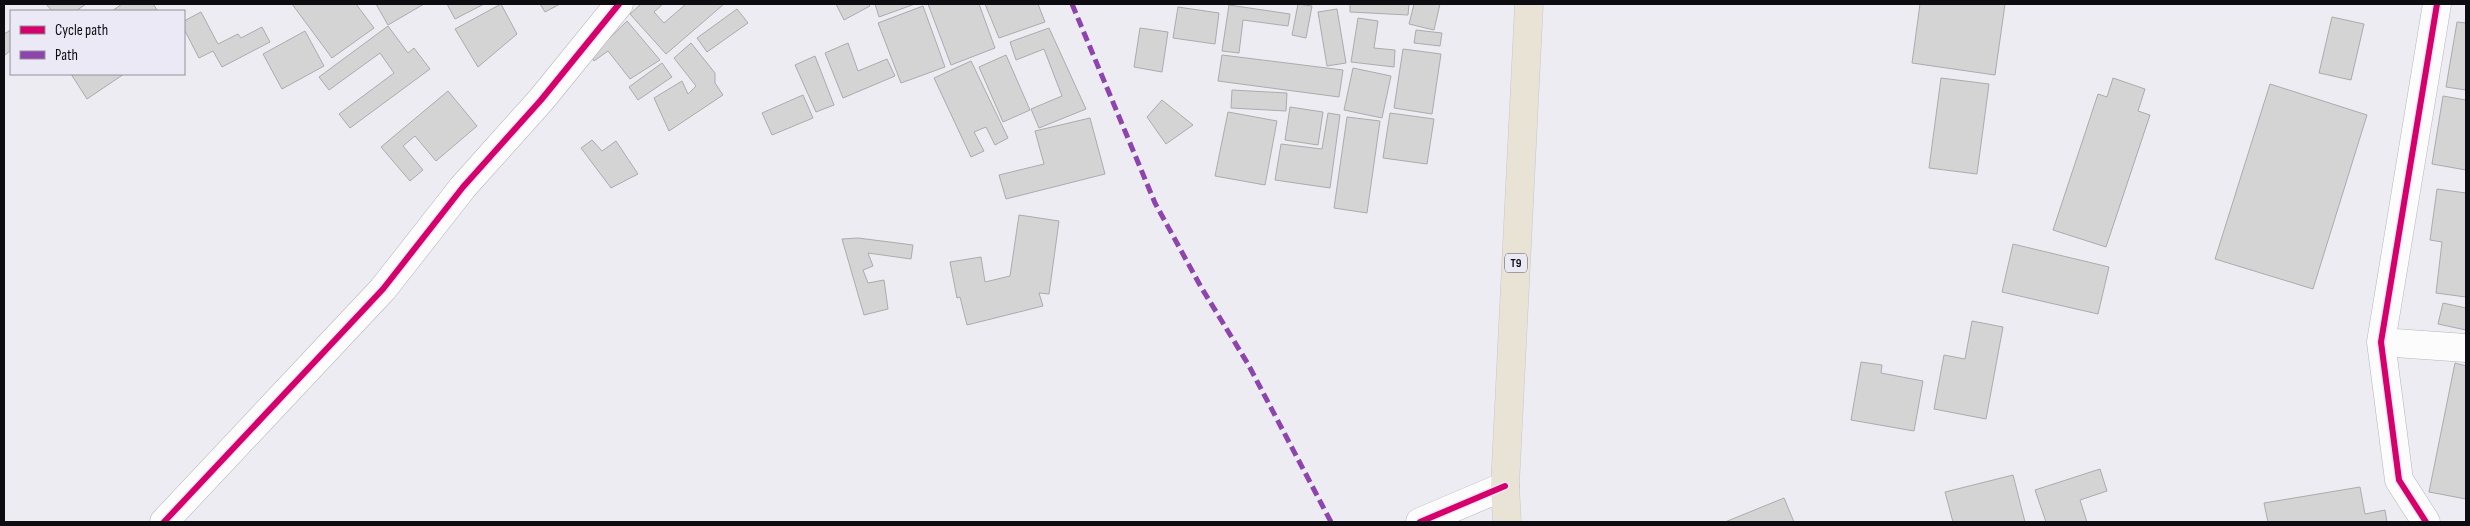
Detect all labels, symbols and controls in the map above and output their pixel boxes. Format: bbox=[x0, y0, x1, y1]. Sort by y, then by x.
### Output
legend bbox=[10, 10, 185, 75]
text: Cycle path bbox=[55, 21, 108, 40]
text: Path bbox=[55, 46, 78, 65]
road number: T9 bbox=[1505, 254, 1527, 272]

